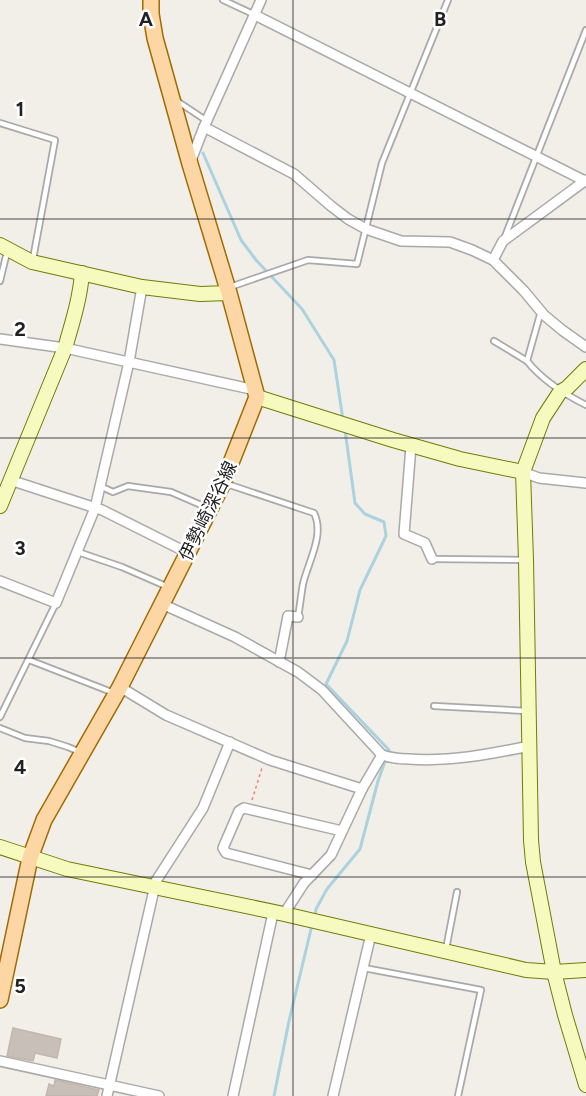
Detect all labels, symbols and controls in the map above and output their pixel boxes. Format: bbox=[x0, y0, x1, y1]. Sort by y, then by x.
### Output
text: A bbox=[139, 7, 154, 31]
text: B bbox=[434, 7, 446, 31]
text: 1 bbox=[16, 97, 24, 121]
text: 2 bbox=[14, 317, 26, 341]
street label: 伊勢崎深谷線 bbox=[174, 458, 242, 564]
text: 3 bbox=[14, 536, 26, 560]
text: 4 bbox=[14, 755, 27, 779]
text: 5 bbox=[14, 974, 26, 998]

